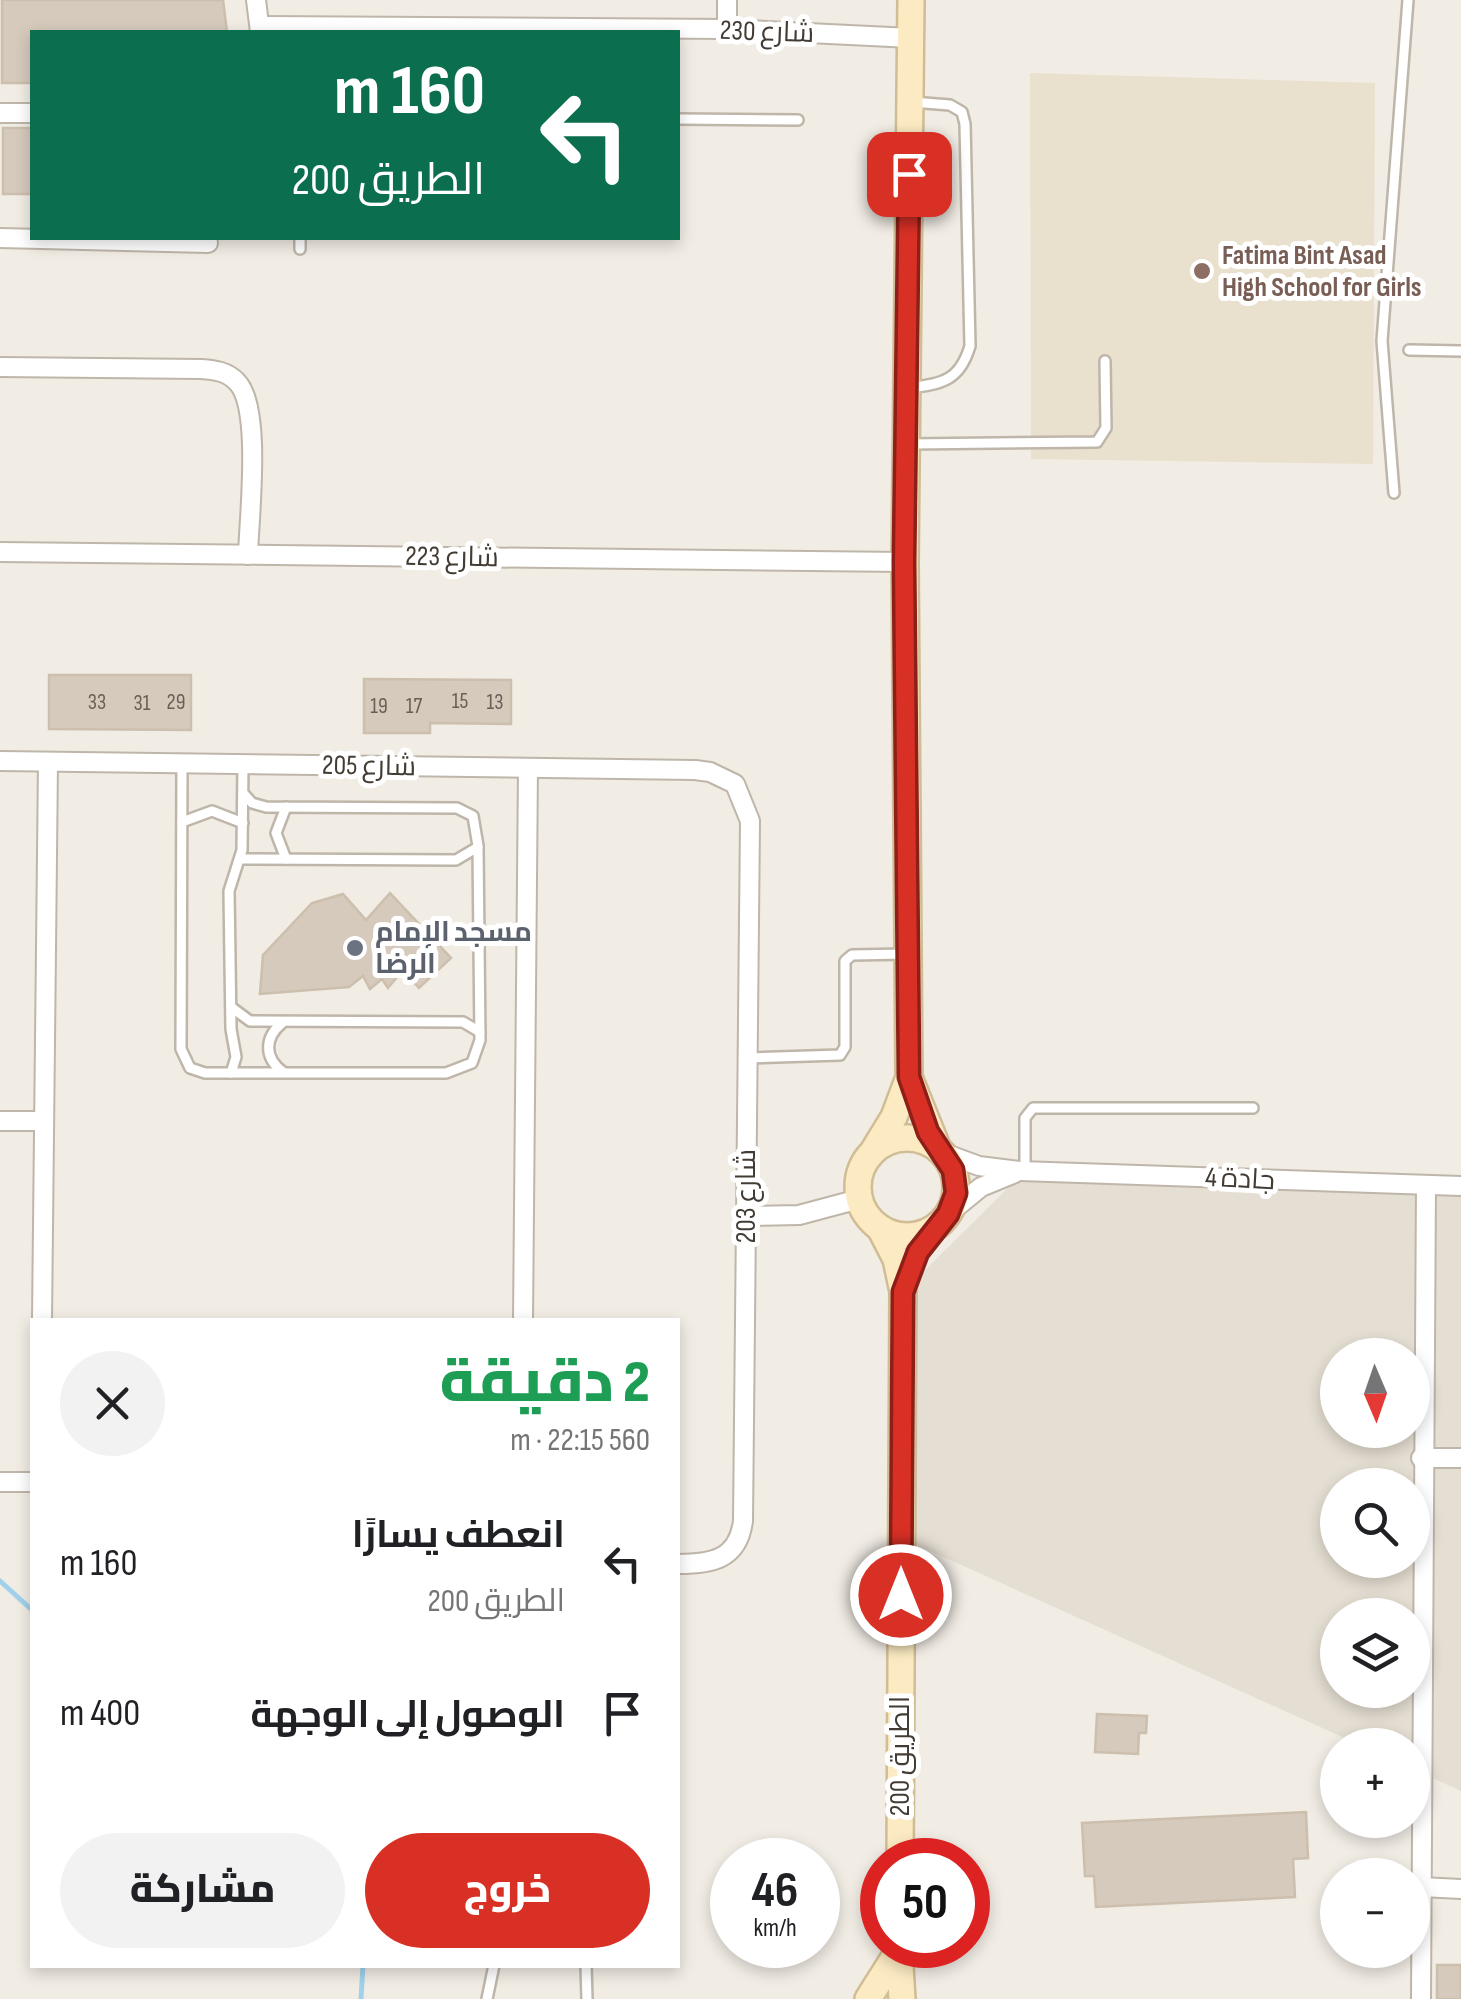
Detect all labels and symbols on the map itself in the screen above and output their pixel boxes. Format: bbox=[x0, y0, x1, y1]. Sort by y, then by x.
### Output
street label: شارع 230 bbox=[719, 14, 815, 51]
pin bbox=[867, 132, 952, 217]
place label: Fatima Bint Asad High School for Girls bbox=[1222, 239, 1422, 304]
marker: Fatima Bint Asad High School for Girls bbox=[1191, 260, 1213, 282]
street label: شارع 223 bbox=[405, 540, 499, 575]
house number: 15 bbox=[452, 688, 468, 715]
house number: 33 bbox=[88, 689, 106, 716]
house number: 29 bbox=[167, 689, 185, 716]
house number: 13 bbox=[487, 689, 503, 716]
house number: 31 bbox=[134, 690, 151, 717]
house number: 19 bbox=[370, 693, 388, 720]
house number: 17 bbox=[406, 693, 422, 720]
street label: شارع 205 bbox=[322, 749, 416, 784]
place label: مسجد الإمام الرضا bbox=[375, 916, 532, 981]
marker: مسجد الإمام الرضا bbox=[344, 937, 366, 959]
street label: شارع 203 bbox=[730, 1149, 764, 1243]
street label: جادة 4 bbox=[1204, 1161, 1276, 1197]
north arrow bbox=[1320, 1338, 1430, 1448]
position arrow bbox=[849, 1543, 953, 1647]
street label: الطريق 200 bbox=[884, 1696, 917, 1816]
speed limit sign: 50 bbox=[860, 1838, 990, 1968]

